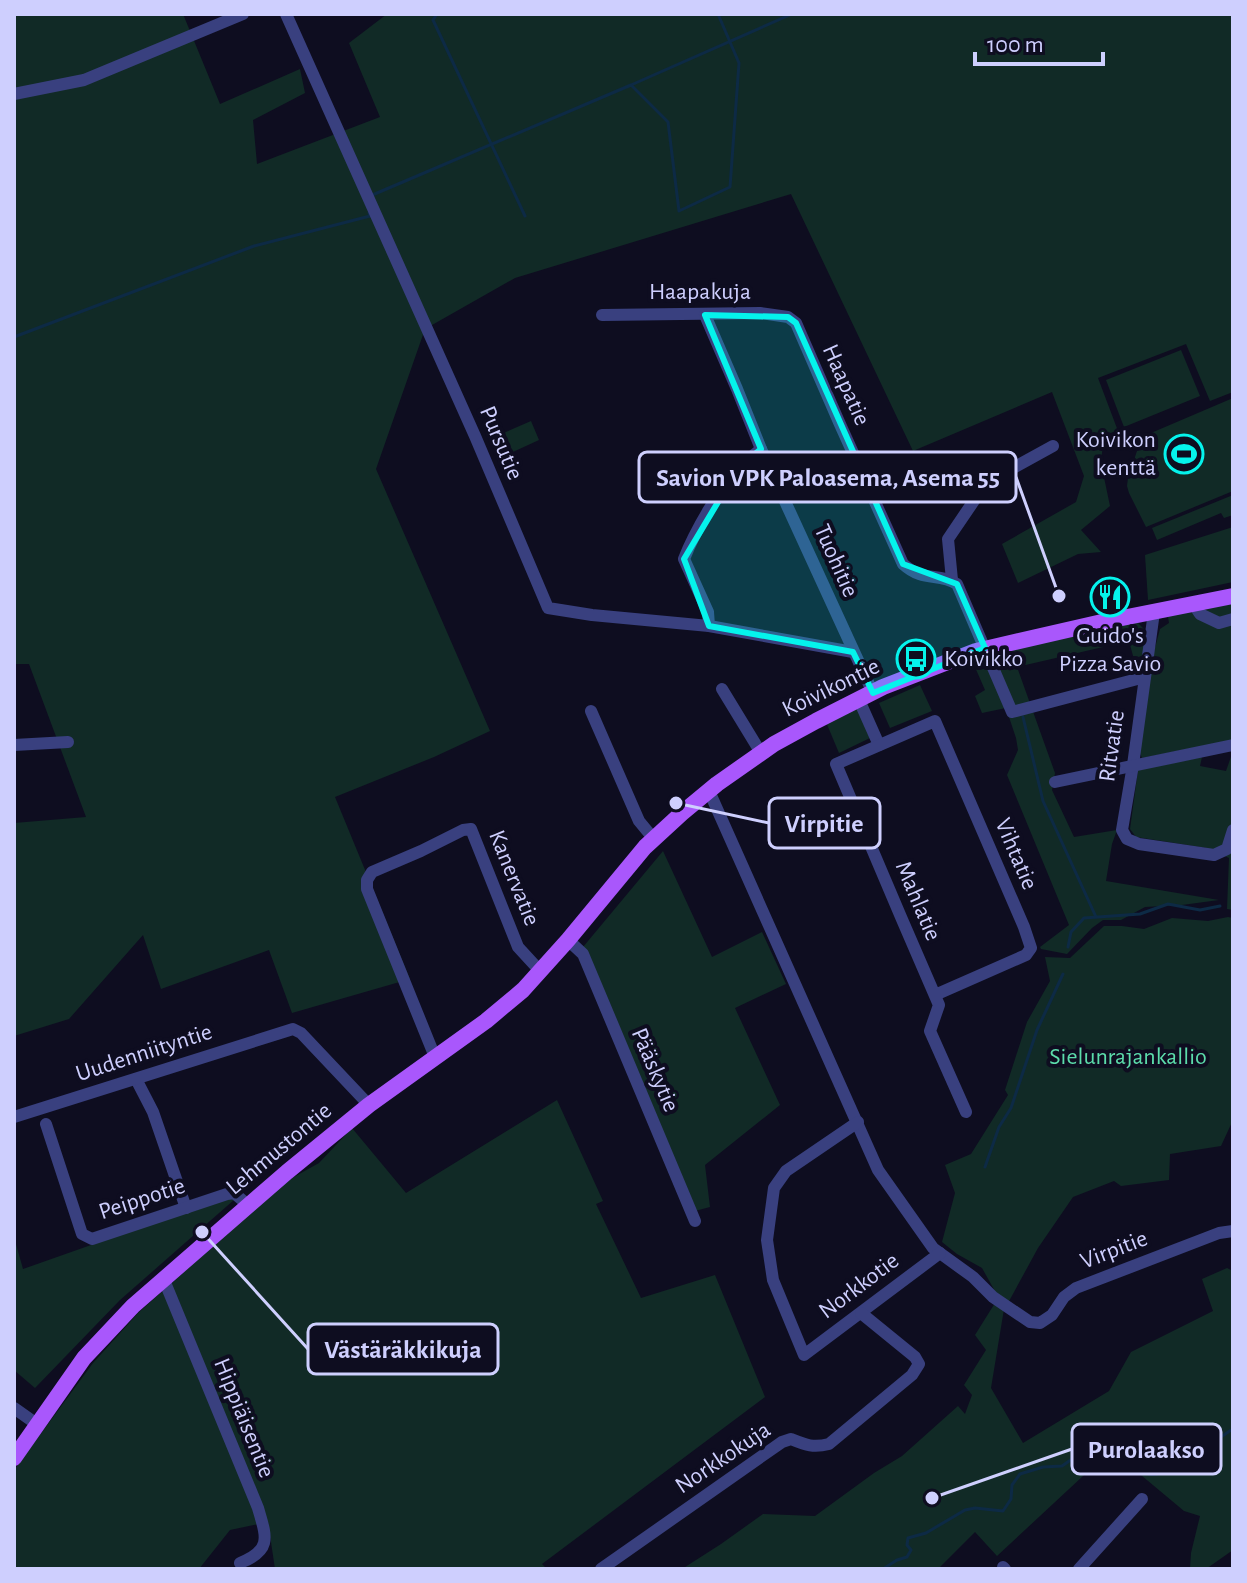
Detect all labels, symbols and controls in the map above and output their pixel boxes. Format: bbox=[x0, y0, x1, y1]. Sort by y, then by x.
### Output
scale bar bbox=[975, 16, 1103, 66]
text: 100 m bbox=[987, 33, 1044, 57]
street label: Haapakuja bbox=[649, 280, 751, 304]
street label: Haapatie bbox=[818, 341, 874, 429]
street label: Pursutie bbox=[475, 403, 527, 483]
place label: Koivikon kenttä bbox=[1075, 428, 1156, 480]
sports icon: Koivikon kenttä bbox=[1163, 433, 1205, 475]
callout: Savion VPK Paloasema, Asema 55 bbox=[639, 452, 1016, 502]
text: Savion VPK Paloasema, Asema 55 bbox=[656, 465, 1000, 491]
street label: Tuohitie bbox=[809, 521, 863, 601]
restaurant icon: Guido's Pizza Savio bbox=[1089, 576, 1131, 618]
place label: Guido's Pizza Savio bbox=[1059, 624, 1161, 676]
bus stop icon: Koivikko bbox=[895, 638, 937, 680]
place label: Koivikko bbox=[944, 647, 1023, 671]
street label: Koivikontie bbox=[778, 654, 884, 722]
street label: Ritvatie bbox=[1095, 709, 1129, 783]
callout: Virpitie bbox=[769, 798, 880, 848]
text: Virpitie bbox=[784, 811, 864, 837]
street label: Vihtatie bbox=[990, 815, 1042, 893]
street label: Kanervatie bbox=[484, 827, 544, 929]
street label: Mahlatie bbox=[891, 858, 945, 944]
street label: Uudenniityntie bbox=[73, 1020, 215, 1086]
street label: Pääskytie bbox=[627, 1025, 683, 1115]
park label: Sielunrajankallio bbox=[1049, 1045, 1207, 1069]
street label: Lehmustontie bbox=[222, 1098, 336, 1200]
street label: Peippotie bbox=[96, 1174, 188, 1224]
street label: Virpitie bbox=[1077, 1226, 1151, 1274]
street label: Norkkotie bbox=[815, 1248, 903, 1324]
callout: Västäräkkikuja bbox=[308, 1324, 498, 1374]
text: Västäräkkikuja bbox=[324, 1337, 482, 1363]
street label: Hippiäisentie bbox=[209, 1355, 279, 1481]
street label: Norkkokuja bbox=[671, 1418, 775, 1498]
callout: Purolaakso bbox=[1072, 1424, 1221, 1474]
text: Purolaakso bbox=[1087, 1437, 1205, 1463]

